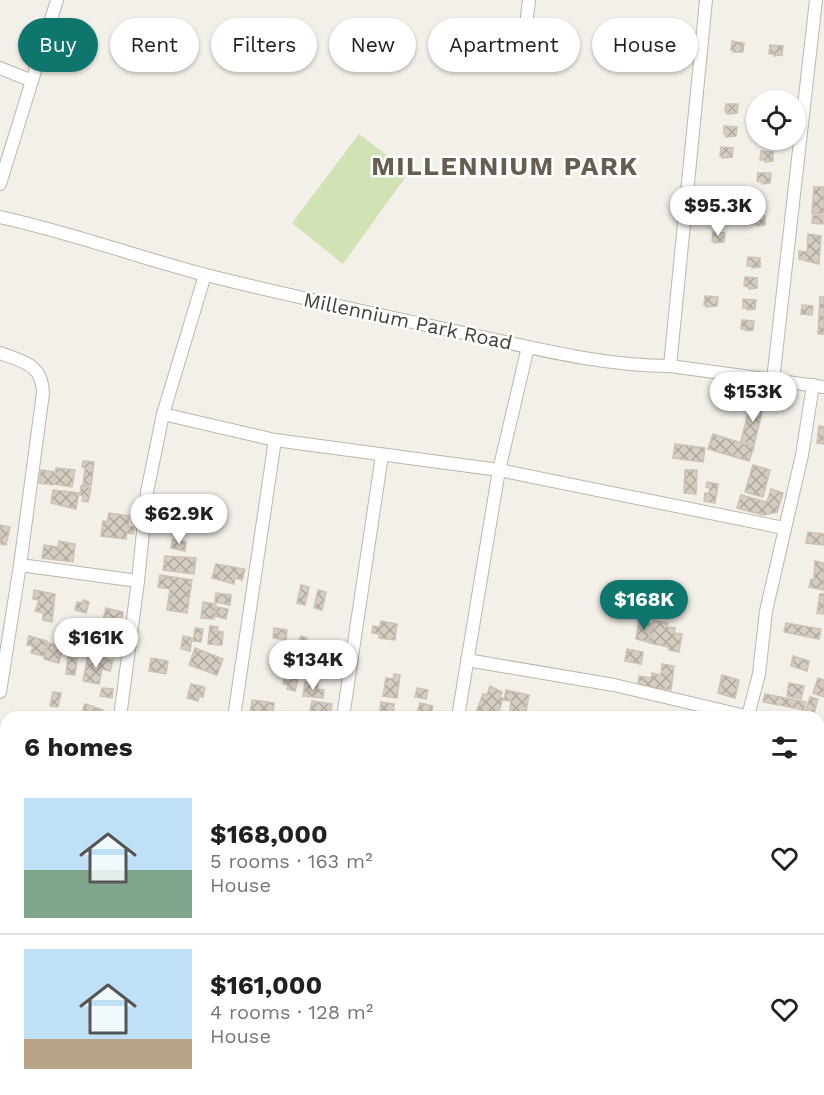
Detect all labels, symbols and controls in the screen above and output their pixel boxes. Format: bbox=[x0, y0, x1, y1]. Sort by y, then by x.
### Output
chip: Buy bbox=[18, 18, 98, 72]
chip: Rent bbox=[110, 18, 199, 72]
chip: Filters bbox=[211, 18, 317, 72]
chip: New bbox=[329, 18, 416, 72]
chip: Apartment bbox=[428, 18, 580, 72]
chip: House bbox=[592, 18, 698, 72]
map controls bbox=[746, 90, 806, 150]
button: locate bbox=[746, 90, 806, 150]
district label: MILLENNIUM PARK bbox=[371, 151, 639, 181]
pin: $95.3K bbox=[669, 186, 767, 237]
text: $95.3K bbox=[684, 193, 752, 217]
street label: Millennium Park Road bbox=[301, 287, 515, 355]
pin: $153K bbox=[711, 372, 795, 423]
text: $153K bbox=[724, 379, 782, 403]
pin: $62.9K bbox=[130, 494, 228, 545]
text: $62.9K bbox=[144, 501, 214, 525]
pin: $168K bbox=[602, 580, 686, 631]
text: $168K bbox=[614, 587, 674, 611]
pin: $161K bbox=[54, 618, 138, 669]
text: $161K bbox=[68, 625, 124, 649]
pin: $134K bbox=[271, 640, 355, 691]
text: $134K bbox=[283, 647, 343, 671]
icon: filters bbox=[768, 731, 801, 764]
text: 6 homes bbox=[24, 732, 133, 762]
text: $168,000 bbox=[210, 819, 328, 849]
icon: home bbox=[72, 822, 144, 894]
icon: heart bbox=[768, 842, 801, 875]
text: 5 rooms · 163 m² bbox=[210, 849, 372, 873]
text: House bbox=[210, 873, 271, 897]
text: $161,000 bbox=[210, 970, 322, 1000]
icon: home bbox=[72, 973, 144, 1045]
icon: heart bbox=[768, 993, 801, 1026]
text: 4 rooms · 128 m² bbox=[210, 1000, 373, 1024]
text: House bbox=[210, 1024, 271, 1048]

